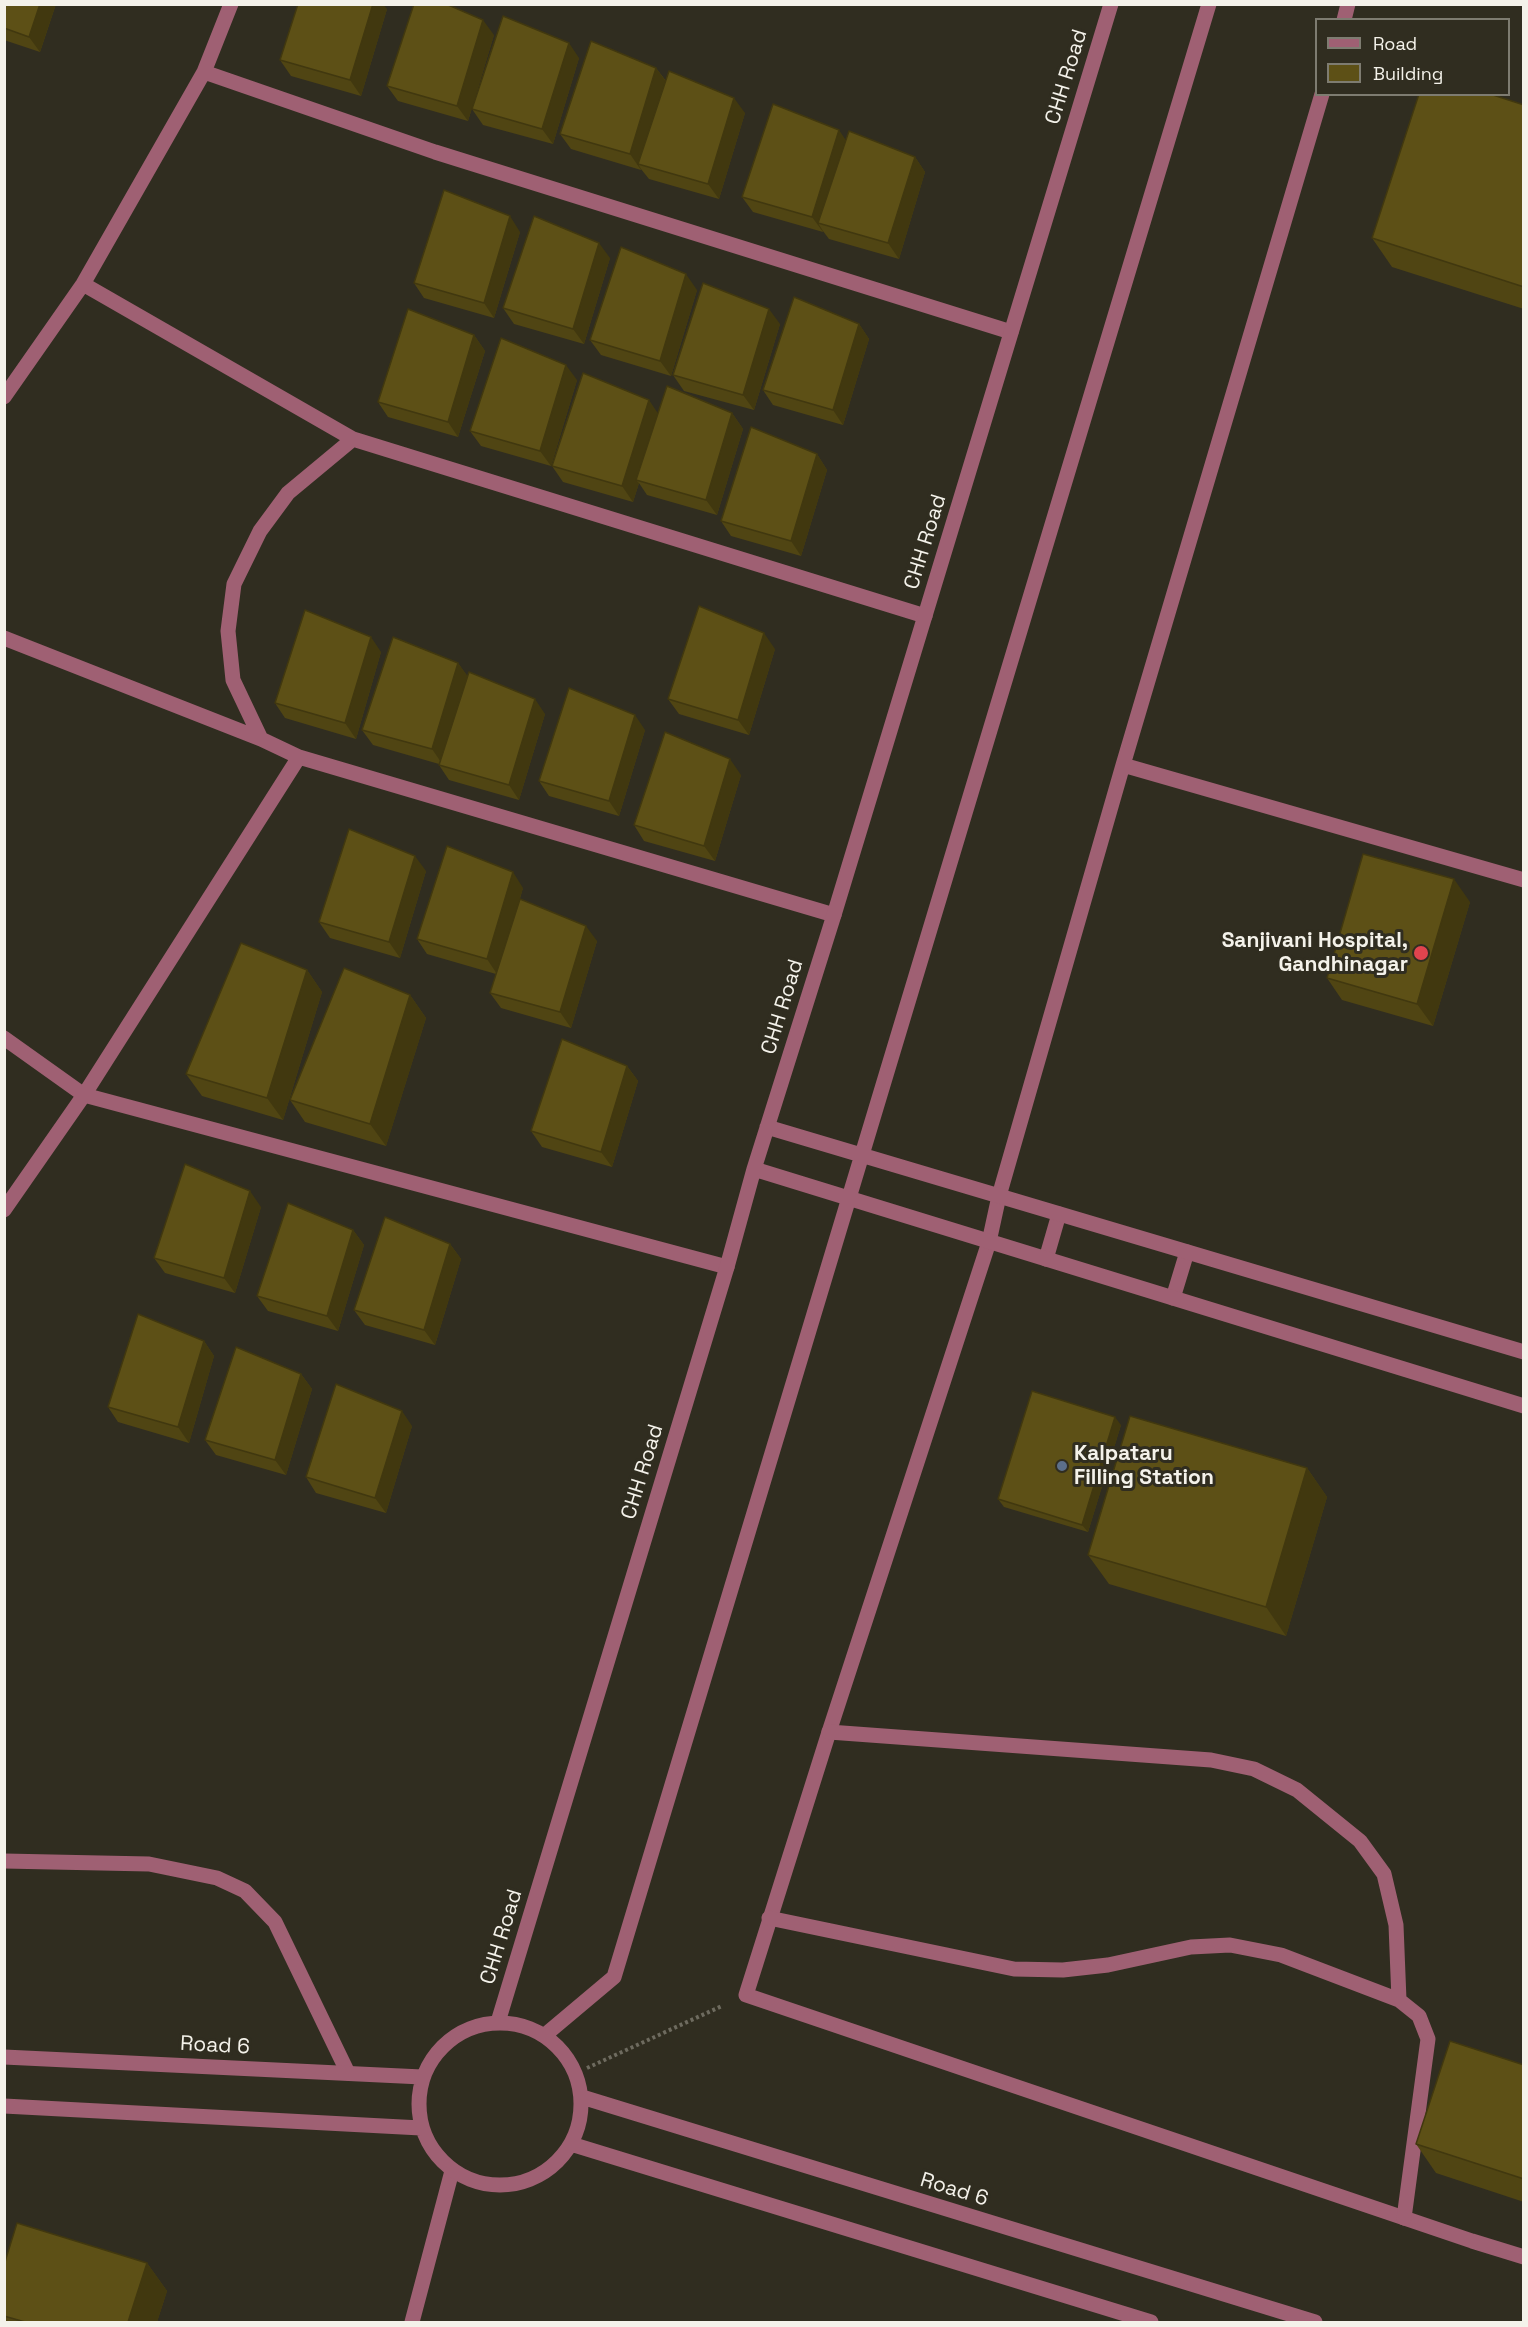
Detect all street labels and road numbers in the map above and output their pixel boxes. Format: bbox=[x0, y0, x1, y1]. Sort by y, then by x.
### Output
street label: CHH Road bbox=[1041, 26, 1093, 128]
street label: CHH Road bbox=[900, 491, 952, 593]
street label: CHH Road bbox=[757, 956, 809, 1058]
street label: CHH Road bbox=[617, 1421, 669, 1523]
street label: CHH Road bbox=[476, 1886, 528, 1988]
street label: Road 6 bbox=[179, 2032, 251, 2060]
street label: Road 6 bbox=[917, 2168, 991, 2212]

